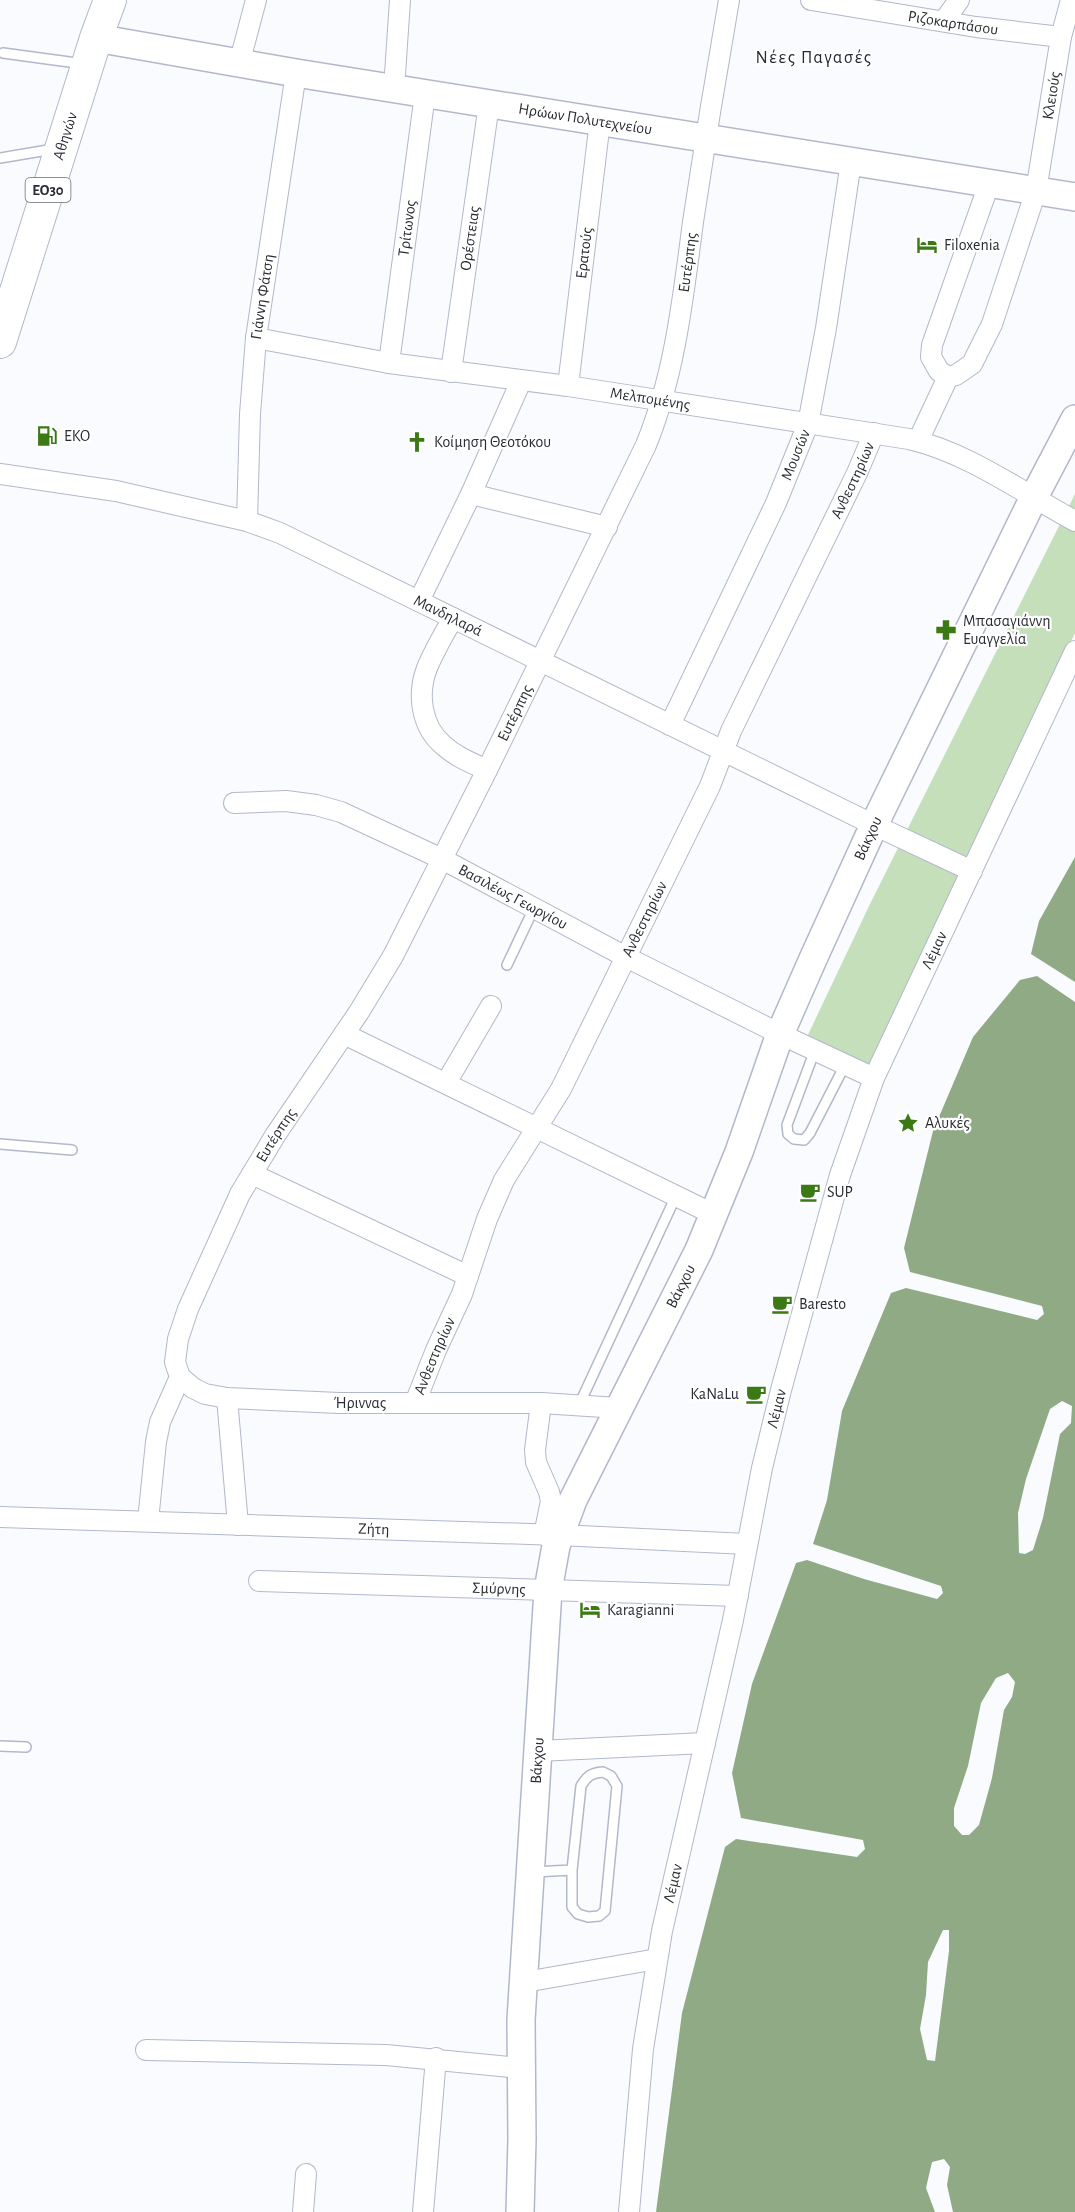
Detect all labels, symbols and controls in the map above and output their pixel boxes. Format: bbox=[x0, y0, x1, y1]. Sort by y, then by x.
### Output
street label: Ριζοκαρπάσου bbox=[907, 8, 999, 38]
district label: Νέες Παγασές bbox=[755, 49, 873, 67]
street label: Κλειούς bbox=[1040, 70, 1064, 121]
street label: Ηρώων Πολυτεχνείου bbox=[517, 101, 653, 138]
street label: Αθηνών bbox=[50, 110, 80, 162]
road number: ΕΟ30 bbox=[26, 178, 70, 202]
street label: Τρίτωνος bbox=[395, 199, 420, 257]
street label: Ορέστειας bbox=[457, 205, 483, 272]
street label: Ερατούς bbox=[573, 226, 596, 280]
street label: Ευτέρπης bbox=[676, 231, 701, 294]
hotel icon: Filoxenia bbox=[915, 233, 939, 257]
place label: Filoxenia bbox=[944, 237, 1000, 253]
street label: Γιάννη Φάτση bbox=[248, 253, 277, 341]
street label: Μελπομένης bbox=[609, 385, 691, 414]
fuel station icon: EKO bbox=[35, 424, 59, 448]
street label: Μουσών bbox=[778, 427, 813, 483]
place label: EKO bbox=[64, 428, 90, 444]
church icon: Κοίμηση Θεοτόκου bbox=[405, 430, 429, 454]
place label: Κοίμηση Θεοτόκου bbox=[434, 434, 551, 450]
street label: Ανθεστηρίων bbox=[828, 439, 877, 521]
street label: Μανδηλαρά bbox=[411, 592, 485, 639]
place label: Μπασαγιάννη Ευαγγελία bbox=[963, 613, 1051, 647]
pharmacy icon: Μπασαγιάννη Ευαγγελία bbox=[934, 618, 958, 642]
street label: Ευτέρπης bbox=[494, 682, 536, 744]
street label: Βάκχου bbox=[851, 814, 885, 863]
street label: Βασιλέως Γεωργίου bbox=[456, 861, 570, 932]
street label: Ανθεστηρίων bbox=[619, 878, 670, 960]
street label: Λέμαν bbox=[918, 929, 950, 972]
street label: Ευτέρπης bbox=[253, 1105, 300, 1165]
place icon: Αλυκές bbox=[896, 1111, 920, 1135]
place label: Αλυκές bbox=[925, 1115, 970, 1132]
cafe icon: SUP bbox=[798, 1180, 822, 1204]
place label: SUP bbox=[827, 1184, 853, 1200]
street label: Βάκχου bbox=[663, 1262, 698, 1311]
cafe icon: Baresto bbox=[770, 1292, 794, 1316]
place label: Baresto bbox=[799, 1296, 846, 1312]
street label: Ανθεστηρίων bbox=[411, 1314, 458, 1397]
cafe icon: KaNaLu bbox=[744, 1382, 768, 1406]
place label: KaNaLu bbox=[690, 1386, 739, 1402]
street label: Λέμαν bbox=[764, 1387, 789, 1430]
street label: Ήριννας bbox=[334, 1395, 386, 1412]
street label: Ζήτη bbox=[358, 1521, 390, 1538]
street label: Σμύρνης bbox=[472, 1580, 526, 1598]
hotel icon: Karagianni bbox=[578, 1598, 602, 1622]
place label: Karagianni bbox=[607, 1602, 674, 1618]
street label: Βάκχου bbox=[528, 1737, 547, 1784]
street label: Λέμαν bbox=[661, 1862, 685, 1904]

